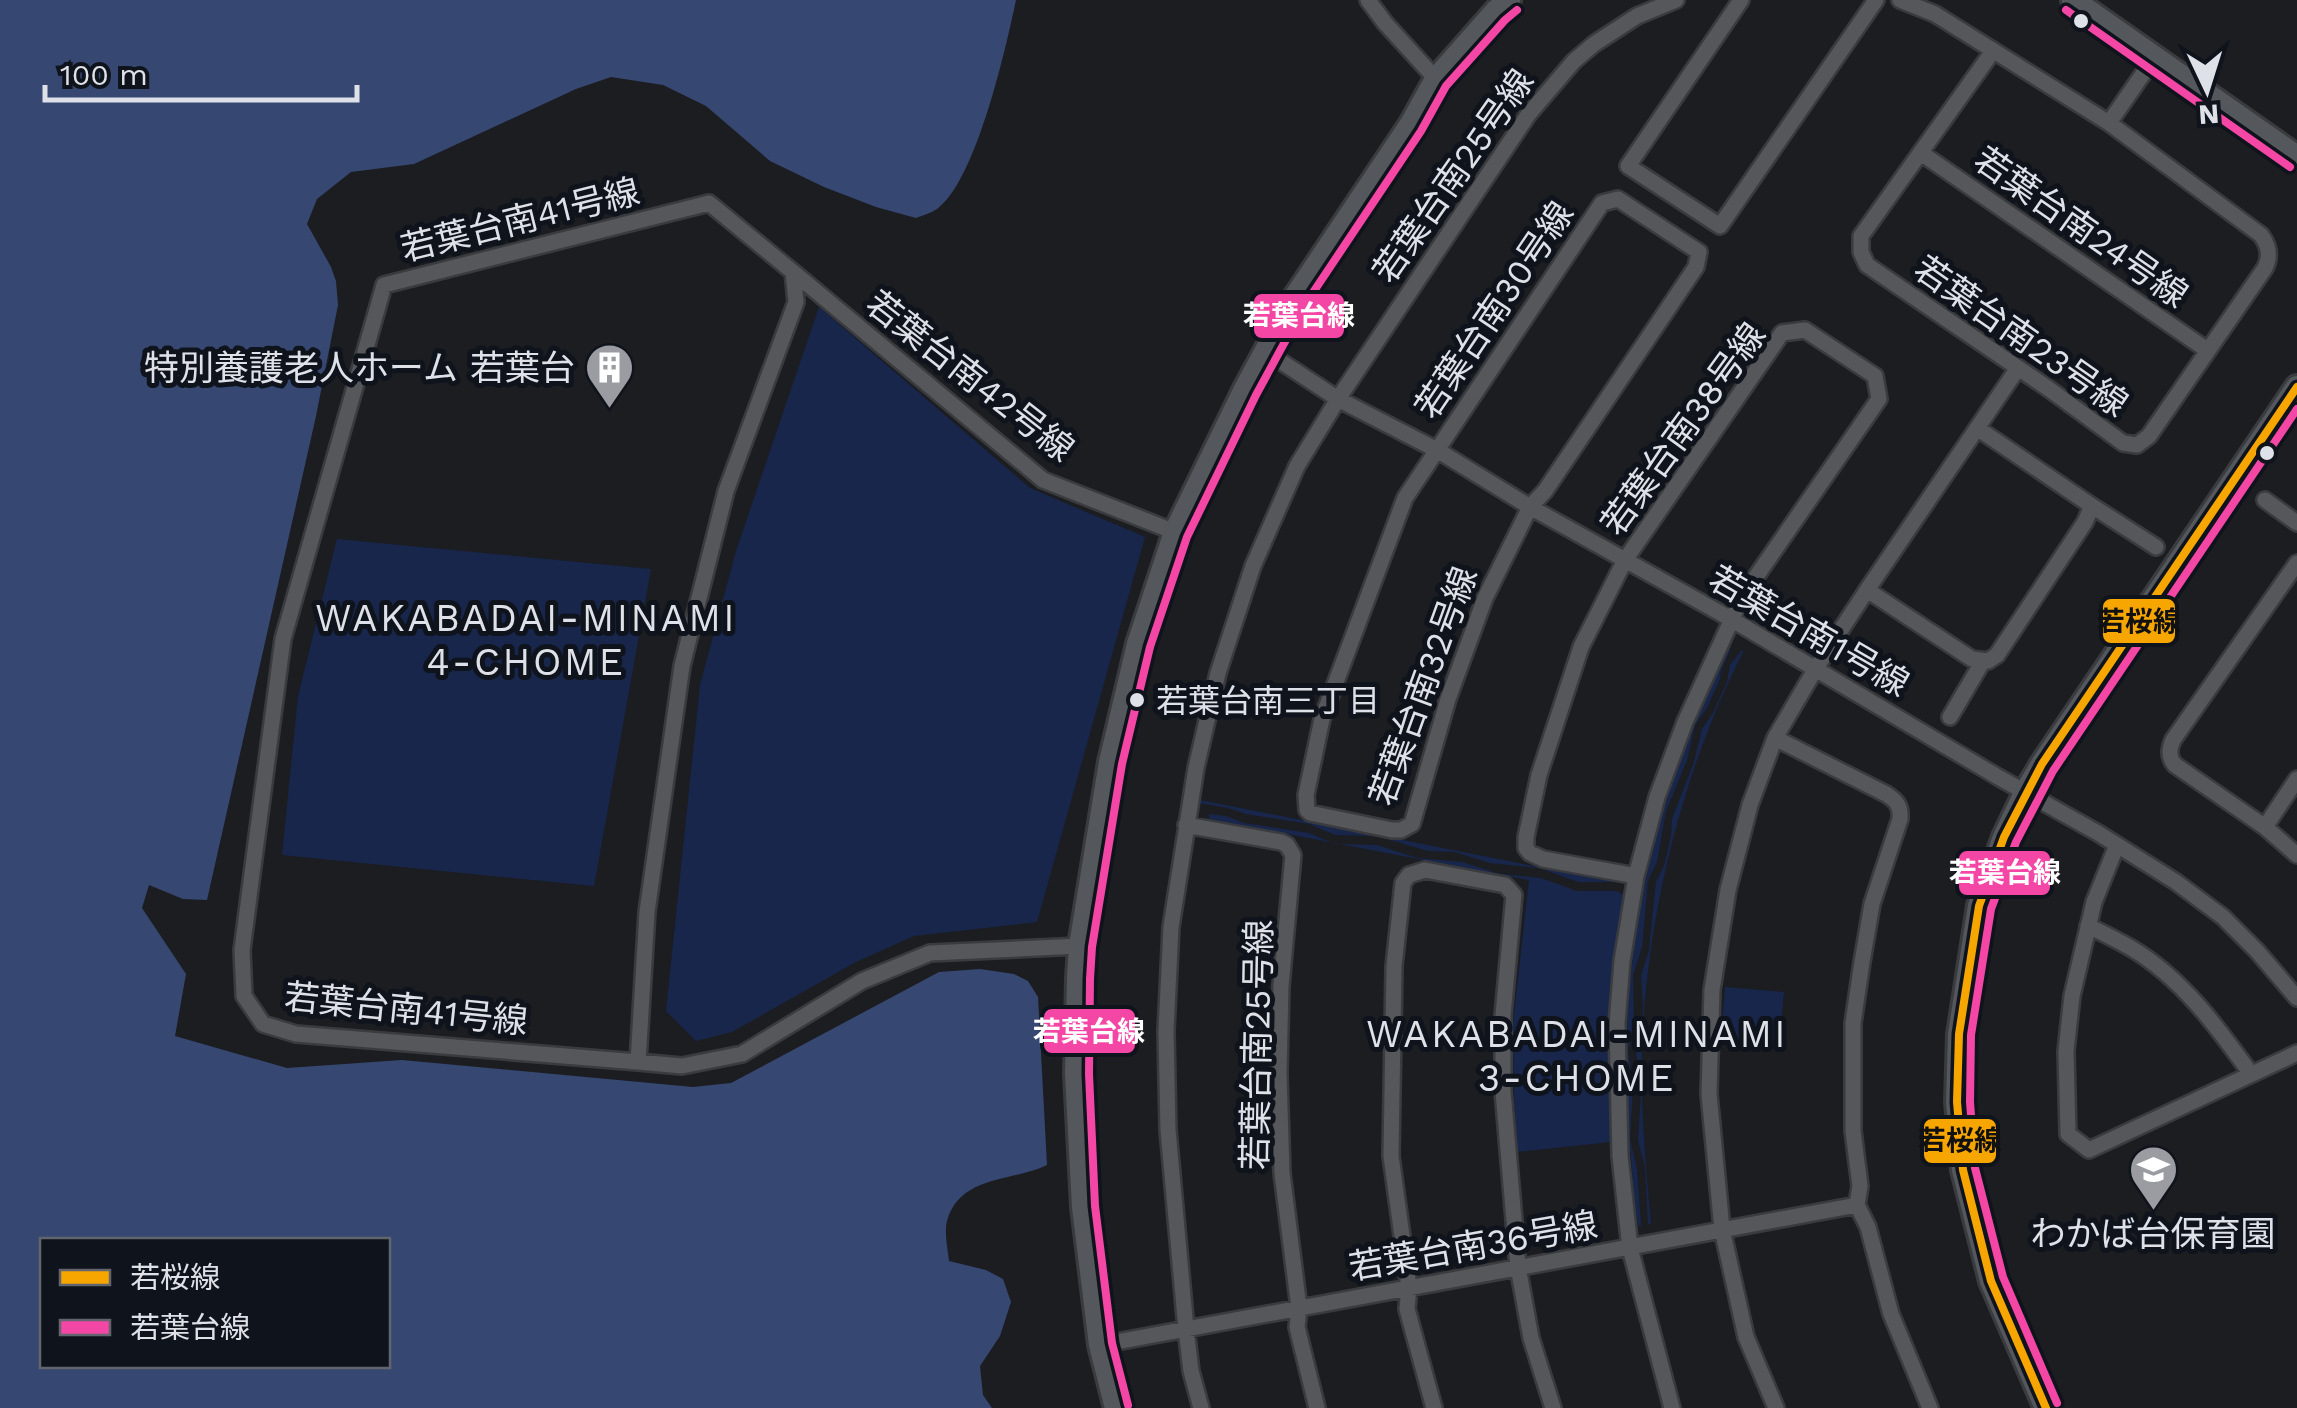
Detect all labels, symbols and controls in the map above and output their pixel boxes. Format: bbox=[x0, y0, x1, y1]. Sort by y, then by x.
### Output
unlabelled marker bbox=[2071, 11, 2091, 31]
scale bar bbox=[45, 40, 358, 102]
north arrow bbox=[2157, 40, 2257, 140]
text: 100 m bbox=[60, 57, 148, 92]
street label: 若葉台南25号線 bbox=[1364, 61, 1542, 291]
text: N bbox=[2197, 97, 2220, 132]
street label: 若葉台南24号線 bbox=[1966, 138, 2196, 316]
street label: 若葉台南41号線 bbox=[396, 170, 644, 270]
street label: 若葉台南30号線 bbox=[1406, 194, 1582, 426]
street label: 若葉台南23号線 bbox=[1906, 247, 2136, 425]
street label: 若葉台南42号線 bbox=[858, 282, 1082, 470]
line badge: 若葉台線 bbox=[1252, 292, 1346, 340]
text: 若葉台線 bbox=[1243, 299, 1355, 332]
street label: 若葉台南38号線 bbox=[1592, 315, 1774, 543]
building icon: 特別養護老人ホーム 若葉台 bbox=[584, 342, 636, 410]
place label: 特別養護老人ホーム 若葉台 bbox=[144, 347, 575, 389]
unlabelled marker bbox=[2257, 443, 2277, 463]
street label: 若葉台南1号線 bbox=[1702, 557, 1916, 705]
street label: 若葉台南32号線 bbox=[1360, 561, 1486, 811]
district label: WAKABADAI-MINAMI 4-CHOME bbox=[315, 596, 737, 684]
line badge: 若桜線 bbox=[2101, 597, 2177, 645]
text: 若桜線 bbox=[2097, 605, 2181, 638]
place label: 若葉台南三丁目 bbox=[1156, 682, 1380, 720]
marker: 若葉台南三丁目 bbox=[1127, 690, 1147, 710]
line badge: 若葉台線 bbox=[1957, 849, 2052, 897]
text: 若葉台線 bbox=[1949, 856, 2061, 889]
street label: 若葉台南25号線 bbox=[1234, 919, 1280, 1171]
street label: 若葉台南41号線 bbox=[282, 975, 530, 1043]
line badge: 若葉台線 bbox=[1042, 1007, 1137, 1055]
district label: WAKABADAI-MINAMI 3-CHOME bbox=[1366, 1012, 1788, 1100]
text: 若葉台線 bbox=[1033, 1015, 1145, 1048]
line badge: 若桜線 bbox=[1922, 1117, 1998, 1165]
text: 若桜線 bbox=[1918, 1124, 2002, 1157]
school or university icon: わかば台保育園 bbox=[2127, 1144, 2179, 1212]
street label: 若葉台南36号線 bbox=[1345, 1203, 1601, 1289]
place label: わかば台保育園 bbox=[2030, 1213, 2276, 1255]
legend bbox=[40, 1238, 390, 1368]
text: 若桜線 bbox=[130, 1260, 220, 1295]
text: 若葉台線 bbox=[130, 1310, 250, 1345]

